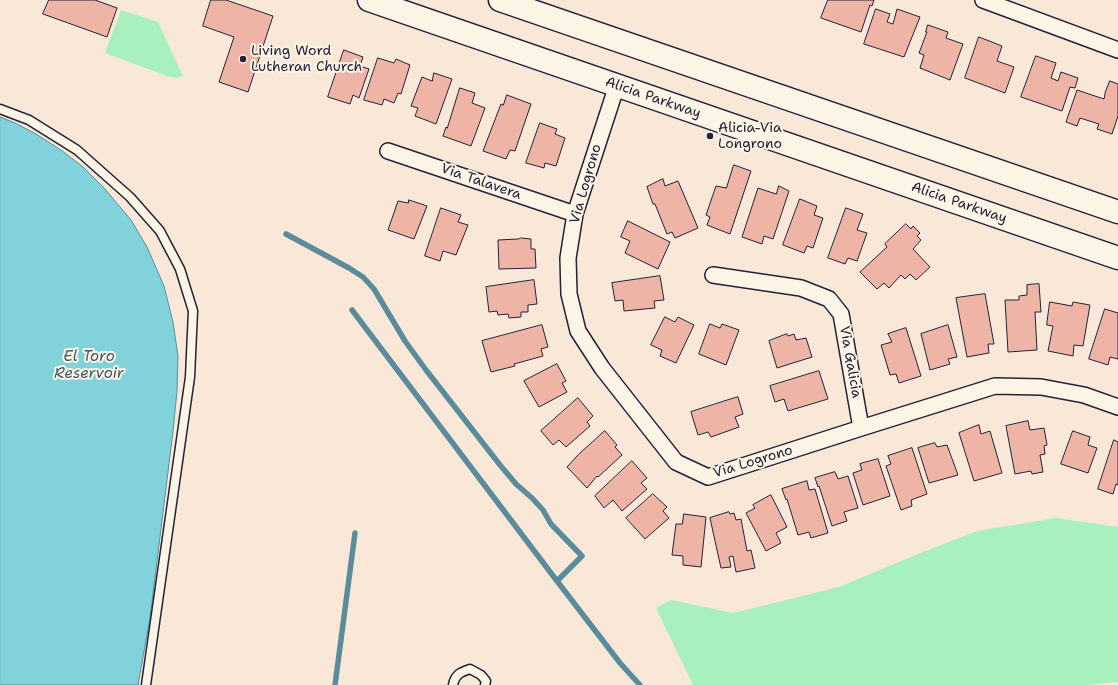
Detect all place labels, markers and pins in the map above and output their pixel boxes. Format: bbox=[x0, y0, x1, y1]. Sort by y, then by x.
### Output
place label: Living Word Lutheran Church bbox=[251, 43, 362, 76]
marker: Living Word Lutheran Church bbox=[238, 54, 248, 64]
place label: Alicia-Via Longrono bbox=[718, 120, 782, 152]
marker: Alicia-Via Longrono bbox=[705, 131, 715, 141]

